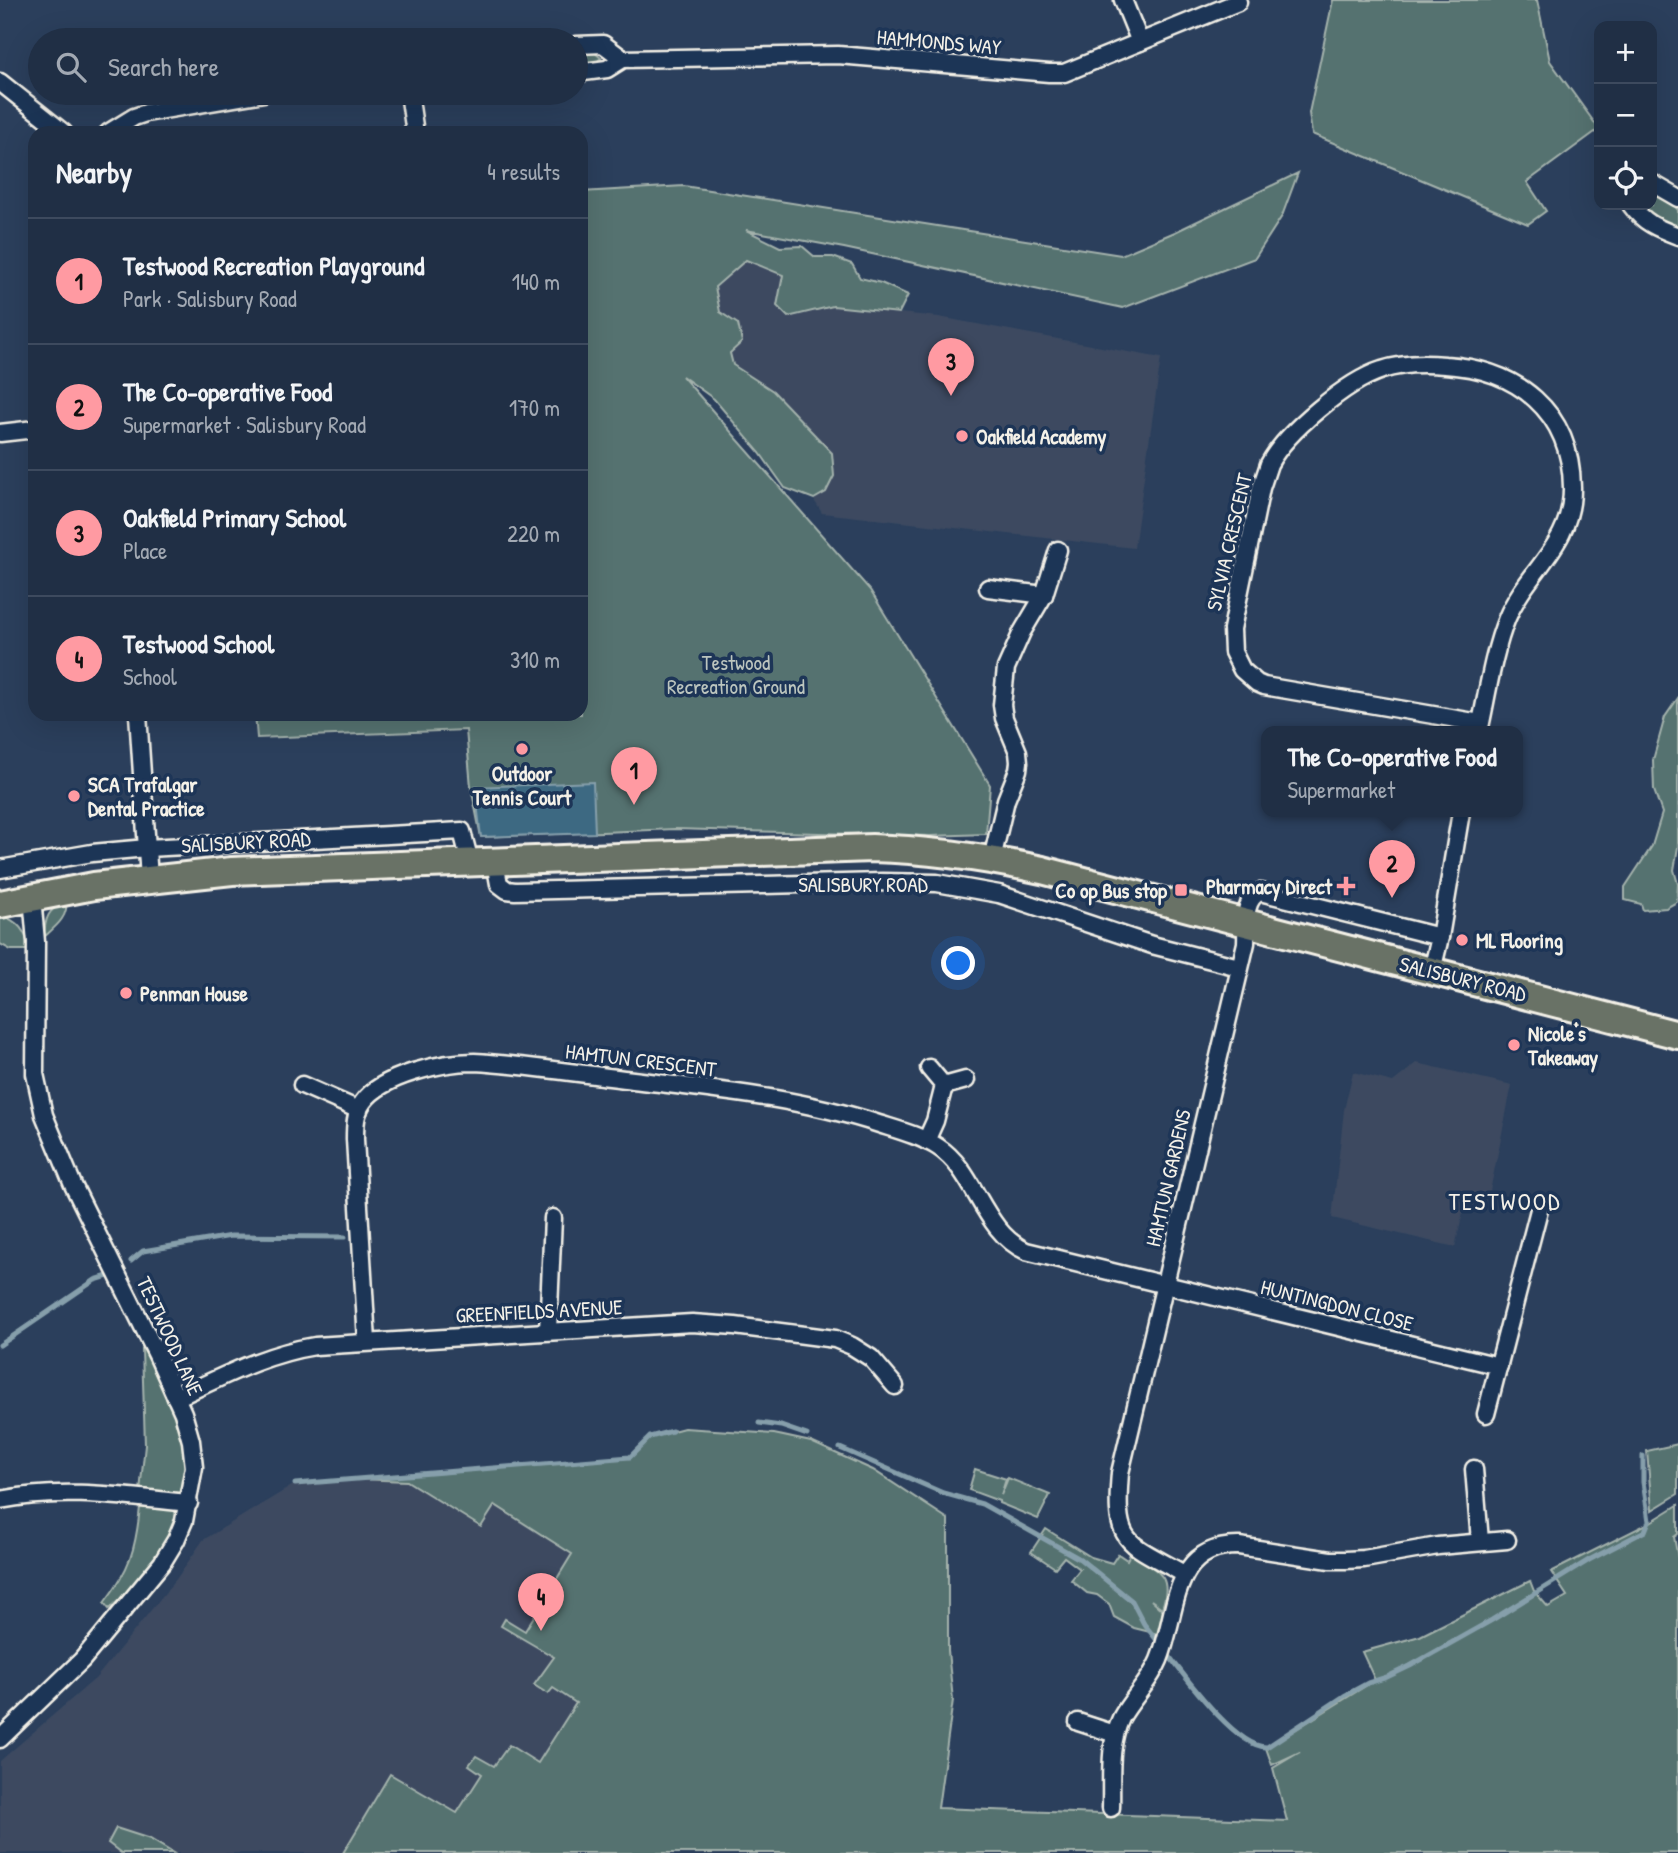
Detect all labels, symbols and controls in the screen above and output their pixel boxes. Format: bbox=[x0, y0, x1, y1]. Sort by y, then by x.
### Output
map controls bbox=[1594, 21, 1657, 210]
button: + bbox=[1594, 21, 1657, 84]
street label: HAMMONDS WAY bbox=[876, 22, 1003, 62]
search box bbox=[28, 28, 588, 105]
icon: search bbox=[52, 48, 90, 86]
text: Search here bbox=[108, 49, 219, 84]
button: − bbox=[1594, 84, 1657, 147]
button: locate bbox=[1594, 147, 1657, 210]
text: Nearby bbox=[56, 152, 132, 192]
text: 4 results bbox=[487, 156, 560, 187]
text: Testwood Recreation Playground bbox=[123, 248, 424, 283]
text: 1 bbox=[75, 266, 83, 297]
text: 140 m bbox=[512, 266, 560, 297]
text: Park · Salisbury Road bbox=[123, 283, 297, 314]
pin: 3 bbox=[928, 338, 974, 396]
text: The Co-operative Food bbox=[123, 374, 332, 409]
text: 2 bbox=[74, 392, 84, 423]
text: 170 m bbox=[509, 392, 560, 423]
text: Supermarket · Salisbury Road bbox=[123, 409, 366, 440]
place label: Oakfield Academy bbox=[976, 422, 1106, 452]
marker: Oakfield Academy bbox=[954, 428, 970, 444]
street label: SYLVIA CRESCENT bbox=[1199, 469, 1259, 614]
text: Oakfield Primary School bbox=[123, 500, 346, 535]
text: 3 bbox=[74, 518, 84, 549]
text: 220 m bbox=[507, 518, 560, 549]
text: Place bbox=[123, 535, 167, 566]
text: Testwood School bbox=[123, 626, 274, 661]
text: 4 bbox=[75, 644, 83, 675]
text: 310 m bbox=[510, 644, 560, 675]
park label: Testwood Recreation Ground bbox=[667, 648, 805, 701]
text: School bbox=[123, 661, 177, 692]
popup bbox=[1261, 726, 1523, 817]
text: The Co-operative Food bbox=[1287, 739, 1497, 774]
marker: Outdoor Tennis Court bbox=[514, 741, 530, 757]
pin: 1 bbox=[611, 747, 657, 805]
place label: Outdoor Tennis Court bbox=[472, 759, 572, 812]
place label: SCA Trafalgar Dental Practice bbox=[88, 770, 205, 823]
text: Supermarket bbox=[1287, 774, 1395, 805]
marker: SCA Trafalgar Dental Practice bbox=[66, 788, 82, 804]
street label: SALISBURY ROAD bbox=[181, 824, 311, 860]
pin: 2 bbox=[1369, 840, 1415, 898]
street label: SALISBURY ROAD bbox=[798, 870, 928, 899]
place label: Pharmacy Direct bbox=[1206, 872, 1333, 902]
place label: Co op Bus stop bbox=[1055, 876, 1168, 906]
marker: Pharmacy Direct bbox=[1338, 878, 1354, 894]
marker: Co op Bus stop bbox=[1173, 882, 1189, 898]
place label: ML Flooring bbox=[1476, 926, 1563, 956]
marker: ML Flooring bbox=[1454, 932, 1470, 948]
your location bbox=[941, 946, 975, 980]
street label: SALISBURY ROAD bbox=[1397, 949, 1529, 1009]
place label: Penman House bbox=[140, 979, 249, 1008]
marker: Penman House bbox=[118, 985, 134, 1001]
place label: Nicole's Takeaway bbox=[1527, 1019, 1598, 1073]
street label: HAMTUN CRESCENT bbox=[564, 1036, 719, 1084]
marker: Nicole's Takeaway bbox=[1506, 1037, 1522, 1053]
street label: HAMTUN GARDENS bbox=[1138, 1106, 1198, 1249]
district label: TESTWOOD bbox=[1449, 1185, 1561, 1217]
street label: TESTWOOD LANE bbox=[130, 1272, 210, 1400]
street label: HUNTINGDON CLOSE bbox=[1258, 1272, 1416, 1338]
street label: GREENFIELDS AVENUE bbox=[455, 1292, 623, 1330]
pin: 4 bbox=[518, 1573, 564, 1631]

